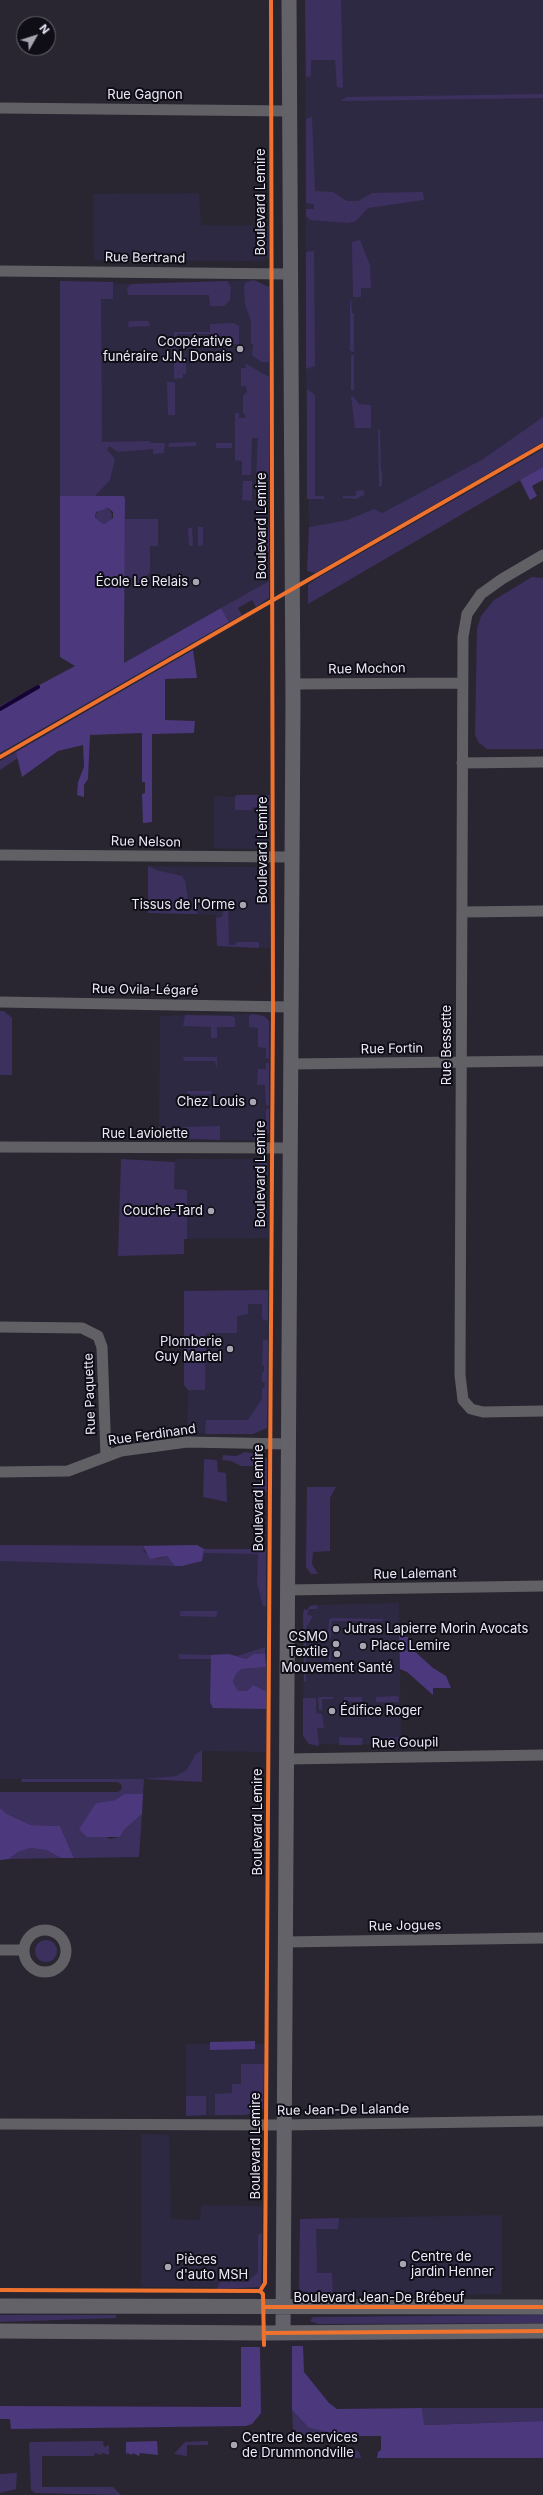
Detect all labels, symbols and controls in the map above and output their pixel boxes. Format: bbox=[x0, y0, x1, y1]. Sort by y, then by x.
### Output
north arrow bbox=[16, 16, 56, 56]
text: N bbox=[36, 21, 53, 37]
street label: Rue Gagnon bbox=[107, 87, 183, 103]
street label: Boulevard Lemire bbox=[253, 148, 269, 256]
street label: Rue Bertrand bbox=[105, 249, 185, 267]
place label: Coopérative funéraire J.N. Donais bbox=[103, 334, 232, 365]
marker: Coopérative funéraire J.N. Donais bbox=[235, 344, 245, 354]
street label: Boulevard Lemire bbox=[254, 472, 270, 580]
place label: École Le Relais bbox=[96, 574, 188, 590]
marker: École Le Relais bbox=[191, 577, 201, 587]
street label: Rue Mochon bbox=[328, 661, 406, 677]
street label: Boulevard Lemire bbox=[255, 796, 271, 904]
street label: Rue Nelson bbox=[111, 834, 181, 850]
place label: Tissus de l'Orme bbox=[131, 897, 235, 913]
marker: Tissus de l'Orme bbox=[238, 900, 248, 910]
street label: Rue Ovila-Légaré bbox=[92, 981, 198, 999]
street label: Rue Bessette bbox=[439, 1005, 455, 1085]
street label: Rue Fortin bbox=[361, 1041, 423, 1057]
place label: Chez Louis bbox=[177, 1094, 245, 1110]
marker: Chez Louis bbox=[248, 1097, 258, 1107]
street label: Boulevard Lemire bbox=[253, 1120, 269, 1228]
street label: Rue Laviolette bbox=[102, 1126, 188, 1142]
place label: Couche-Tard bbox=[123, 1203, 203, 1219]
marker: Couche-Tard bbox=[206, 1206, 216, 1216]
place label: Plomberie Guy Martel bbox=[155, 1334, 222, 1365]
marker: Plomberie Guy Martel bbox=[225, 1344, 235, 1354]
street label: Rue Paquette bbox=[81, 1353, 99, 1435]
street label: Rue Ferdinand bbox=[107, 1421, 197, 1449]
street label: Boulevard Lemire bbox=[251, 1444, 267, 1552]
street label: Rue Lalemant bbox=[373, 1565, 457, 1583]
place label: Jutras Lapierre Morin Avocats bbox=[344, 1621, 528, 1637]
marker: Jutras Lapierre Morin Avocats bbox=[331, 1624, 341, 1634]
place label: CSMO Textile bbox=[288, 1629, 328, 1660]
place label: Place Lemire bbox=[371, 1638, 450, 1654]
marker: CSMO Textile bbox=[331, 1639, 341, 1649]
marker: Place Lemire bbox=[358, 1641, 368, 1651]
marker: Mouvement Santé bbox=[332, 1649, 342, 1659]
place label: Mouvement Santé bbox=[281, 1660, 393, 1676]
place label: Édifice Roger bbox=[340, 1703, 422, 1719]
marker: Édifice Roger bbox=[327, 1706, 337, 1716]
street label: Rue Goupil bbox=[372, 1735, 438, 1751]
street label: Boulevard Lemire bbox=[250, 1768, 266, 1876]
street label: Rue Jogues bbox=[369, 1918, 441, 1934]
street label: Boulevard Lemire bbox=[248, 2092, 264, 2200]
street label: Rue Jean-De Lalande bbox=[277, 2101, 409, 2119]
place label: Centre de jardin Henner bbox=[411, 2249, 494, 2280]
place label: Pièces d'auto MSH bbox=[176, 2252, 248, 2283]
marker: Centre de jardin Henner bbox=[398, 2259, 408, 2269]
marker: Pièces d'auto MSH bbox=[163, 2262, 173, 2272]
street label: Boulevard Jean-De Brébeuf bbox=[294, 2290, 464, 2306]
place label: Centre de services de Drummondville bbox=[242, 2430, 358, 2461]
marker: Centre de services de Drummondville bbox=[229, 2440, 239, 2450]

